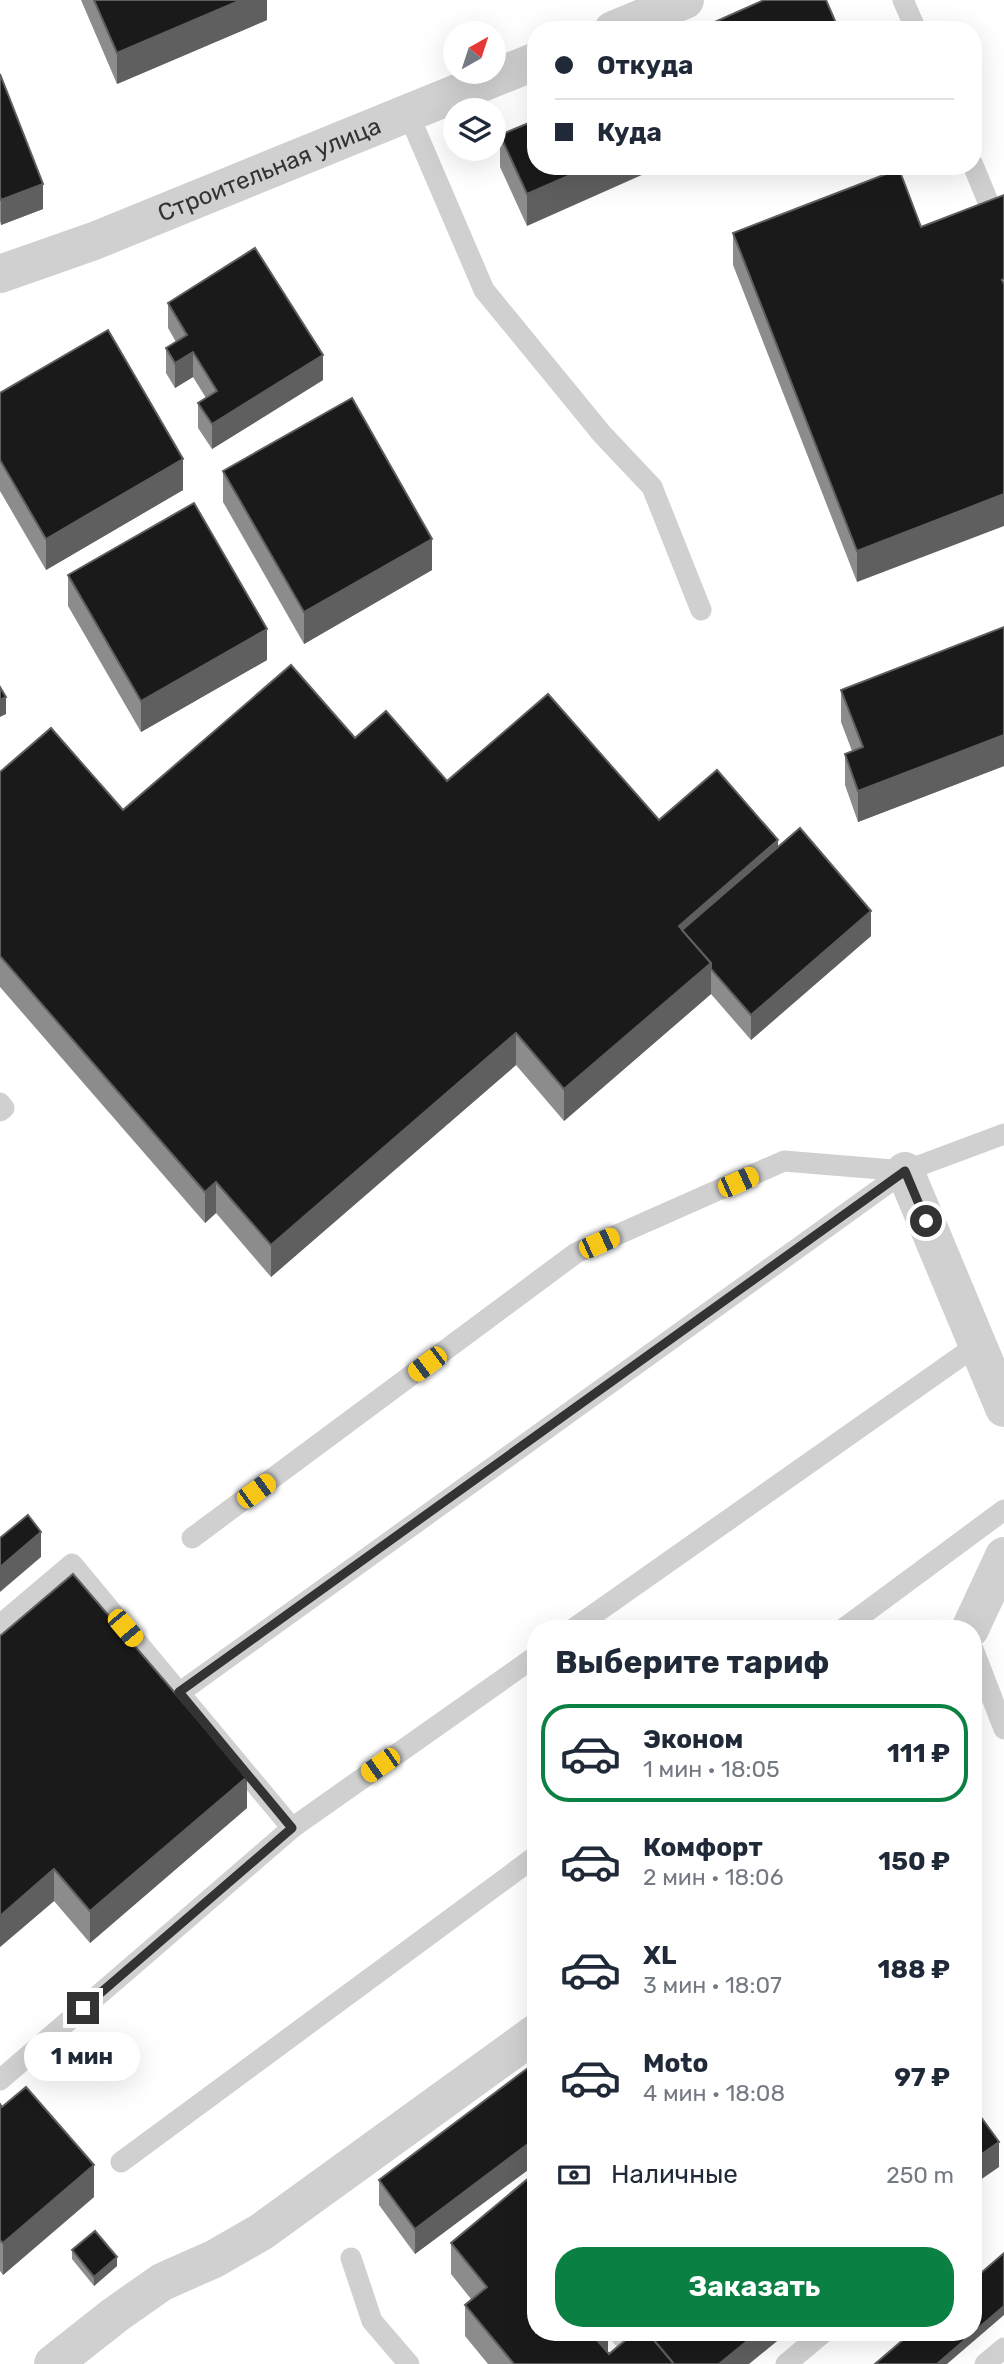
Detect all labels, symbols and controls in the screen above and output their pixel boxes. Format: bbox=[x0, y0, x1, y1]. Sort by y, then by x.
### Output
north arrow bbox=[443, 21, 506, 84]
map controls bbox=[443, 21, 506, 161]
text: Откуда bbox=[597, 50, 693, 81]
button: layers bbox=[443, 98, 506, 161]
street label: Строительная улица bbox=[154, 112, 385, 228]
text: Куда bbox=[597, 117, 662, 148]
car bbox=[715, 1164, 762, 1200]
route start bbox=[910, 1205, 942, 1237]
car bbox=[576, 1225, 623, 1261]
car bbox=[404, 1343, 451, 1385]
car bbox=[233, 1470, 280, 1512]
car bbox=[104, 1605, 147, 1651]
text: Выберите тариф bbox=[555, 1643, 829, 1681]
icon: car bbox=[559, 1722, 622, 1785]
text: Эконом bbox=[643, 1724, 743, 1755]
text: 111 ₽ bbox=[887, 1738, 950, 1769]
car bbox=[357, 1744, 404, 1786]
text: 1 мин · 18:05 bbox=[643, 1755, 780, 1783]
icon: car bbox=[559, 1830, 622, 1893]
text: Комфорт bbox=[643, 1832, 763, 1863]
text: 150 ₽ bbox=[878, 1846, 950, 1877]
text: 2 мин · 18:06 bbox=[643, 1863, 784, 1891]
icon: car bbox=[559, 1938, 622, 2001]
text: XL bbox=[643, 1940, 676, 1971]
text: 188 ₽ bbox=[878, 1954, 950, 1985]
text: 3 мин · 18:07 bbox=[643, 1971, 782, 1999]
route end bbox=[67, 1992, 99, 2024]
callout: 1 мин bbox=[25, 2032, 141, 2082]
text: 1 мин bbox=[51, 2042, 113, 2070]
icon: car bbox=[559, 2046, 622, 2109]
text: Moto bbox=[643, 2048, 708, 2079]
text: 97 ₽ bbox=[894, 2062, 950, 2093]
text: 4 мин · 18:08 bbox=[643, 2079, 785, 2107]
icon: cash bbox=[555, 2156, 593, 2194]
text: Наличные bbox=[611, 2159, 738, 2190]
text: 250 m bbox=[886, 2161, 954, 2189]
button: Заказать bbox=[555, 2247, 954, 2327]

